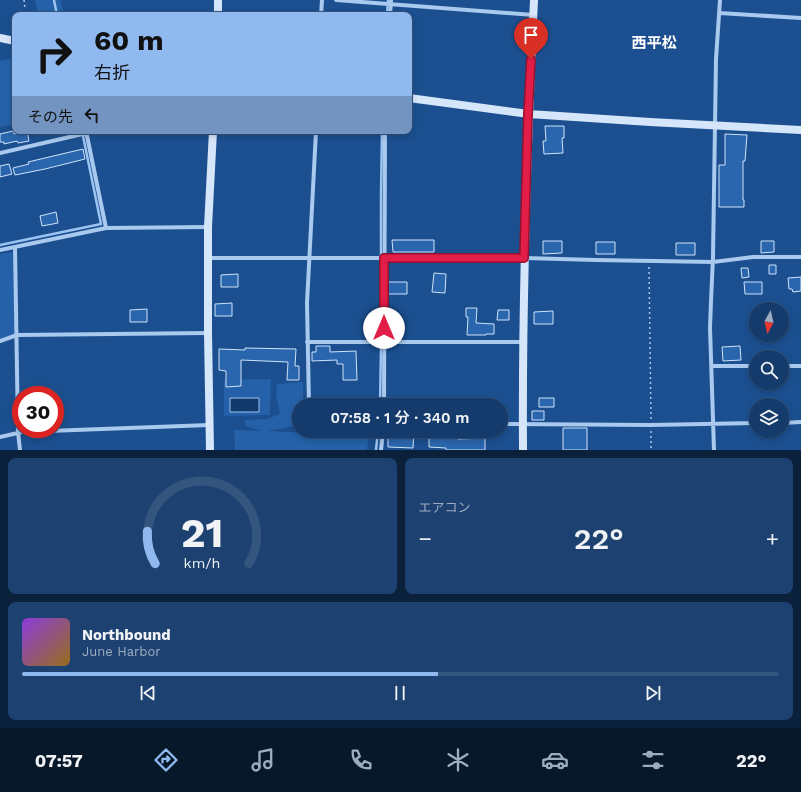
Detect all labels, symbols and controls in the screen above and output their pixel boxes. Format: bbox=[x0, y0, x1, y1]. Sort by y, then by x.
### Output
pin bbox=[514, 18, 548, 59]
text: 60 m bbox=[94, 24, 164, 57]
icon: arrive bbox=[520, 24, 542, 46]
icon: right bbox=[28, 28, 80, 80]
district label: 西平松 bbox=[631, 34, 677, 52]
text: 右折 bbox=[94, 62, 130, 83]
icon: left bbox=[81, 104, 103, 126]
text: その先 bbox=[28, 108, 73, 126]
north arrow bbox=[749, 302, 789, 342]
map controls bbox=[749, 302, 789, 438]
position arrow bbox=[363, 307, 405, 349]
button: search bbox=[749, 350, 789, 390]
speed limit sign: 30 bbox=[12, 386, 64, 438]
button: layers bbox=[749, 398, 789, 438]
text: 07:58 · 1 分 · 340 m bbox=[331, 409, 469, 427]
text: エアコン bbox=[419, 500, 471, 515]
text: 21 bbox=[181, 508, 224, 557]
text: 22° bbox=[574, 521, 624, 556]
text: − bbox=[419, 526, 432, 551]
text: + bbox=[766, 526, 779, 551]
text: km/h bbox=[184, 555, 221, 571]
text: Northbound bbox=[82, 626, 171, 644]
text: June Harbor bbox=[82, 644, 161, 659]
icon: previous bbox=[137, 682, 159, 704]
icon: pause bbox=[389, 682, 411, 704]
icon: next bbox=[642, 682, 664, 704]
icon: directions bbox=[152, 746, 180, 774]
icon: music bbox=[249, 746, 277, 774]
icon: phone bbox=[347, 746, 375, 774]
icon: climate bbox=[444, 746, 472, 774]
icon: car bbox=[541, 746, 569, 774]
icon: filters bbox=[639, 746, 667, 774]
text: 07:57 bbox=[35, 750, 83, 771]
text: 22° bbox=[736, 750, 766, 771]

